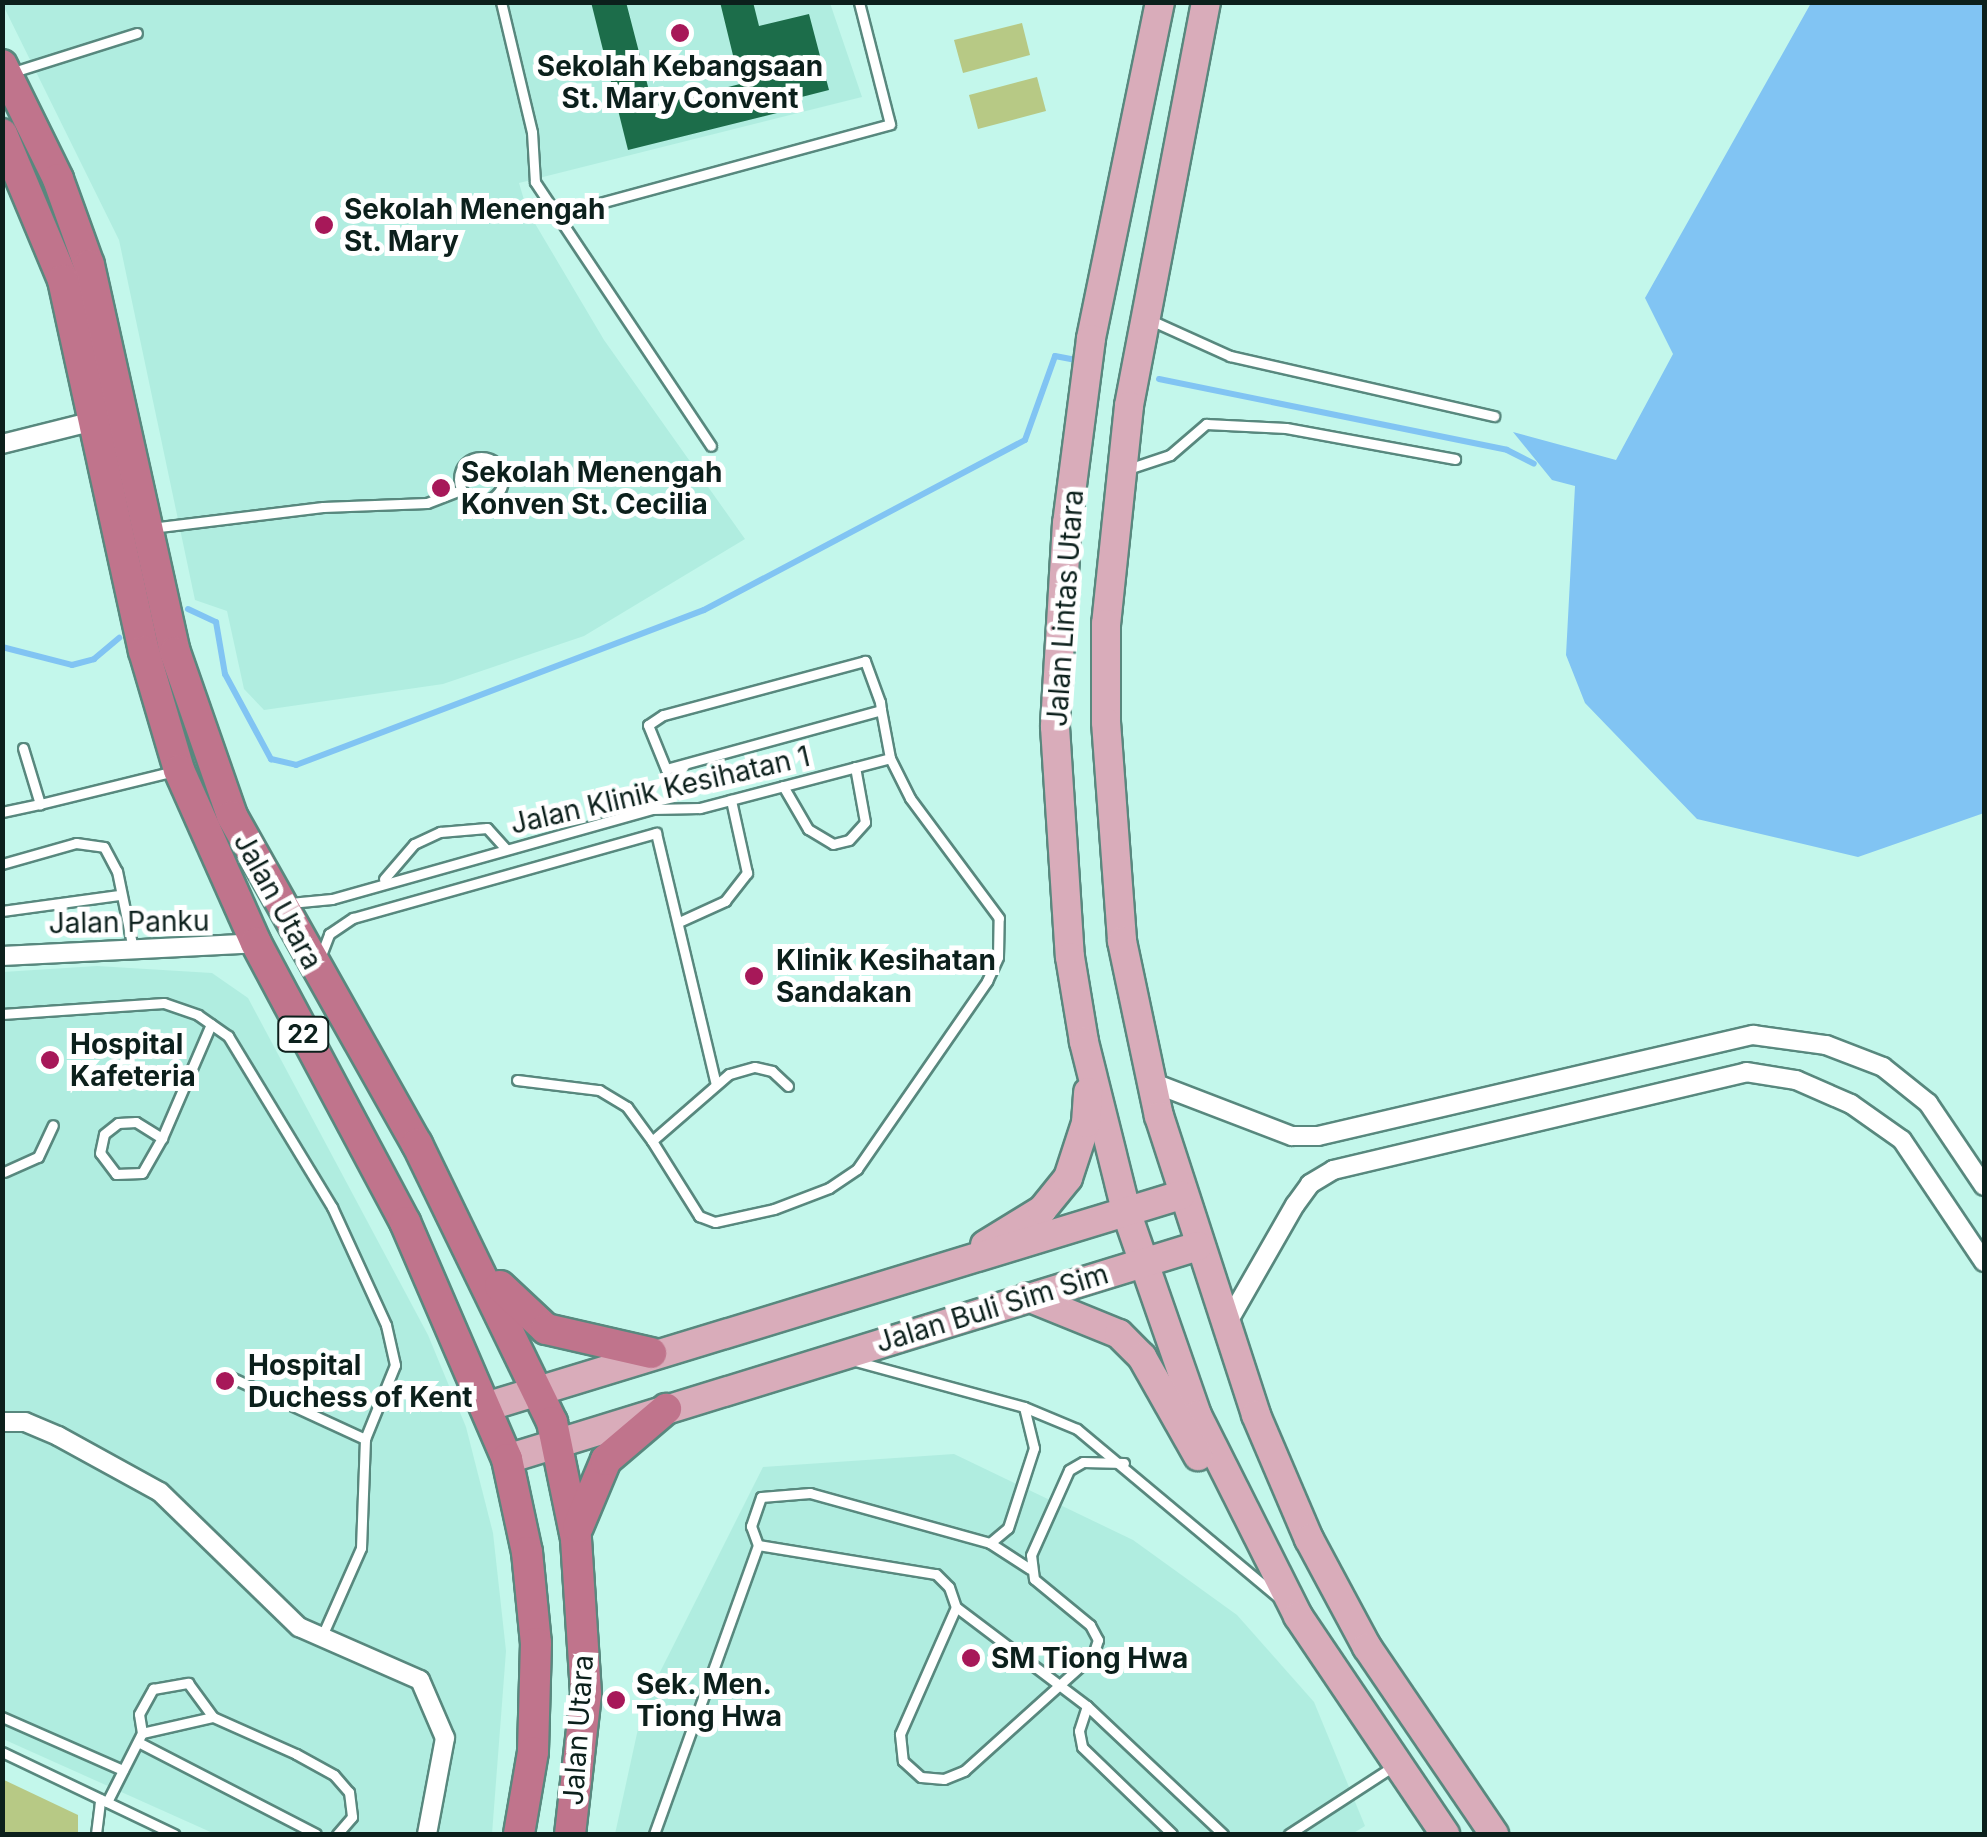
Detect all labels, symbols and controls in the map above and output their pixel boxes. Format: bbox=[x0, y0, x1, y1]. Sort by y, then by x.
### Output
marker: Sekolah Kebangsaan St. Mary Convent bbox=[669, 22, 691, 44]
place label: Sekolah Kebangsaan St. Mary Convent bbox=[537, 49, 823, 115]
place label: Sekolah Menengah St. Mary bbox=[344, 192, 605, 258]
marker: Sekolah Menengah St. Mary bbox=[313, 214, 335, 236]
place label: Sekolah Menengah Konven St. Cecilia bbox=[461, 455, 722, 521]
marker: Sekolah Menengah Konven St. Cecilia bbox=[430, 477, 452, 499]
street label: Jalan Lintas Utara bbox=[1040, 488, 1090, 728]
street label: Jalan Klinik Kesihatan 1 bbox=[507, 739, 813, 841]
street label: Jalan Utara bbox=[227, 827, 329, 975]
street label: Jalan Panku bbox=[48, 904, 210, 940]
place label: Klinik Kesihatan Sandakan bbox=[776, 943, 996, 1009]
marker: Klinik Kesihatan Sandakan bbox=[741, 963, 767, 989]
road number: 22 bbox=[276, 1014, 330, 1054]
place label: Hospital Kafeteria bbox=[70, 1027, 196, 1093]
marker: Hospital Kafeteria bbox=[39, 1049, 61, 1071]
street label: Jalan Buli Sim Sim bbox=[872, 1257, 1112, 1359]
place label: Hospital Duchess of Kent bbox=[248, 1348, 473, 1414]
marker: Hospital Duchess of Kent bbox=[212, 1368, 238, 1394]
place label: SM Tiong Hwa bbox=[991, 1641, 1188, 1675]
marker: SM Tiong Hwa bbox=[960, 1647, 982, 1669]
street label: Jalan Utara bbox=[556, 1654, 600, 1806]
place label: Sek. Men. Tiong Hwa bbox=[636, 1667, 782, 1733]
marker: Sek. Men. Tiong Hwa bbox=[605, 1689, 627, 1711]

